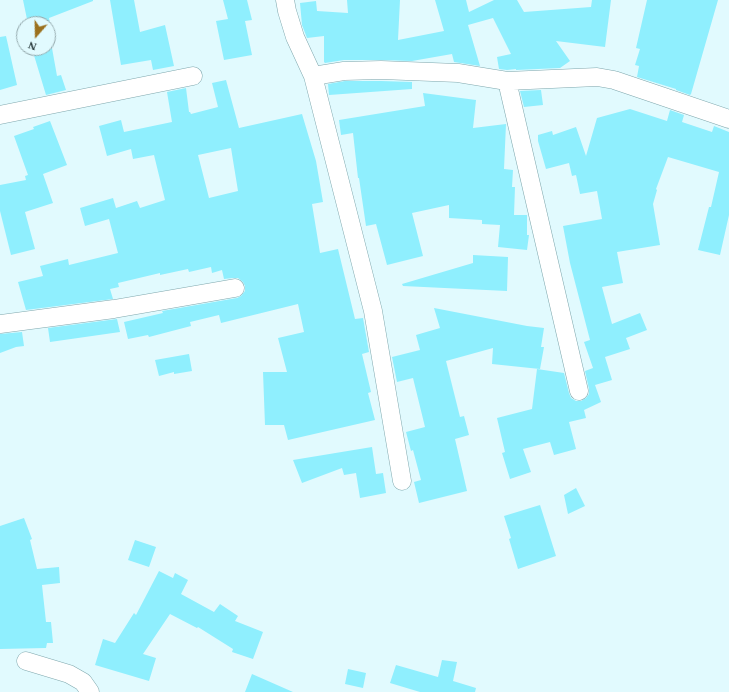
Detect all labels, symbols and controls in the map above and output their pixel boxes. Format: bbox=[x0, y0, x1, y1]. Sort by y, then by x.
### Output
north arrow bbox=[16, 16, 56, 56]
text: N bbox=[26, 39, 38, 53]

